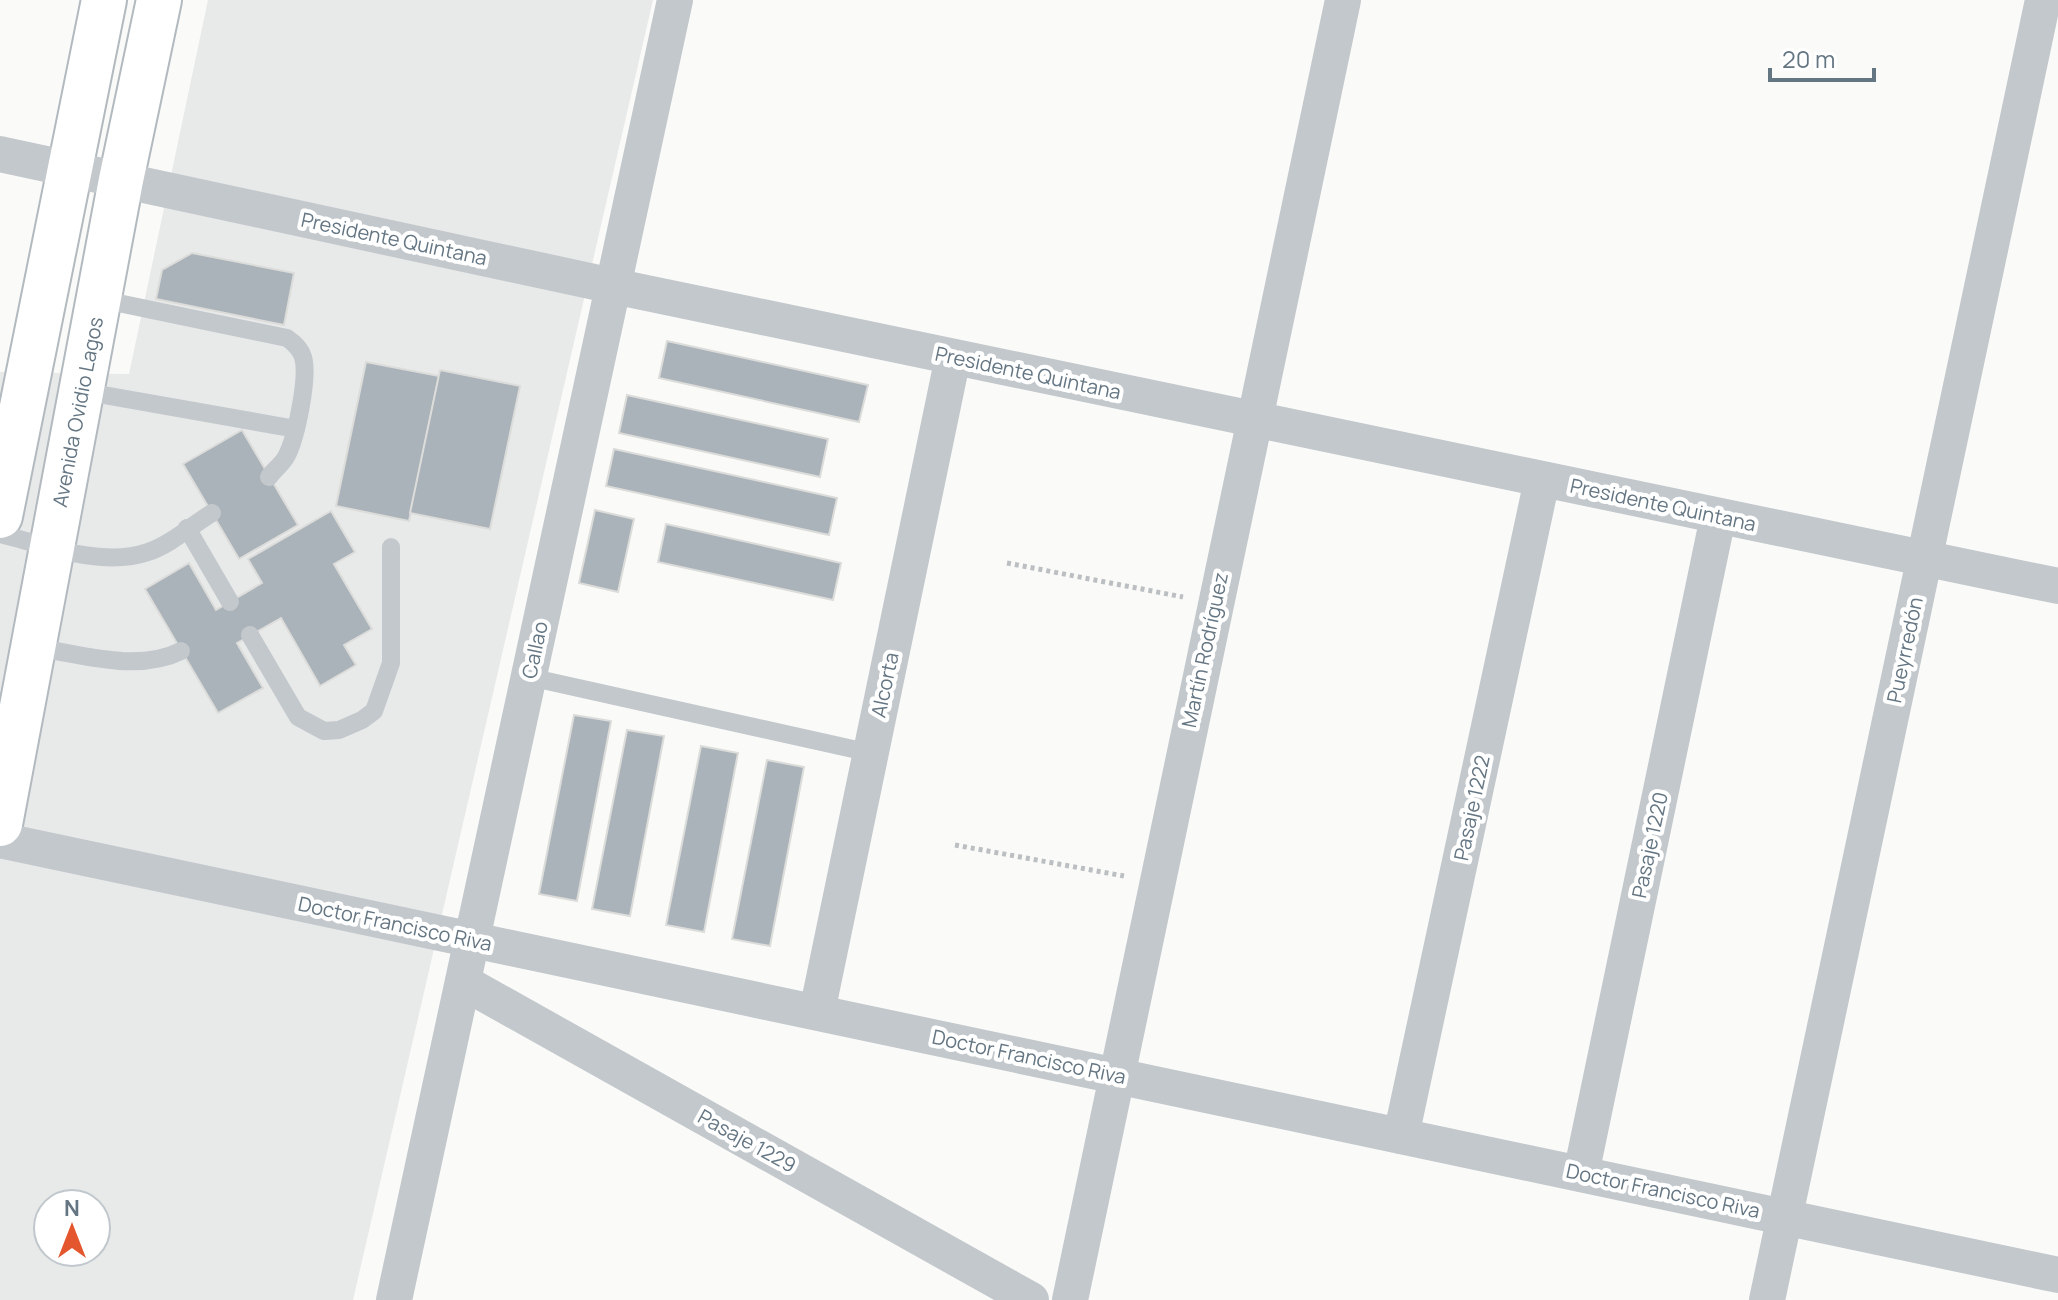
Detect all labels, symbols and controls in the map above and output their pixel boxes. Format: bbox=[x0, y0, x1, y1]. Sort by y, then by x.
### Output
scale bar bbox=[1770, 32, 1874, 82]
text: 20 m bbox=[1782, 42, 1835, 75]
street label: Presidente Quintana bbox=[299, 206, 490, 271]
street label: Avenida Ovidio Lagos bbox=[46, 314, 109, 509]
street label: Presidente Quintana bbox=[933, 340, 1124, 405]
street label: Presidente Quintana bbox=[1568, 472, 1759, 537]
street label: Martín Rodríguez bbox=[1175, 570, 1234, 730]
street label: Pueyrredón bbox=[1880, 595, 1929, 705]
street label: Callao bbox=[515, 619, 554, 681]
street label: Alcorta bbox=[864, 650, 905, 720]
street label: Pasaje 1222 bbox=[1447, 753, 1496, 863]
street label: Pasaje 1220 bbox=[1625, 789, 1674, 900]
street label: Doctor Francisco Riva bbox=[296, 890, 494, 957]
street label: Doctor Francisco Riva bbox=[930, 1023, 1128, 1090]
street label: Pasaje 1229 bbox=[693, 1103, 801, 1179]
street label: Doctor Francisco Riva bbox=[1564, 1157, 1762, 1224]
north arrow bbox=[32, 1188, 112, 1268]
text: N bbox=[64, 1193, 80, 1223]

